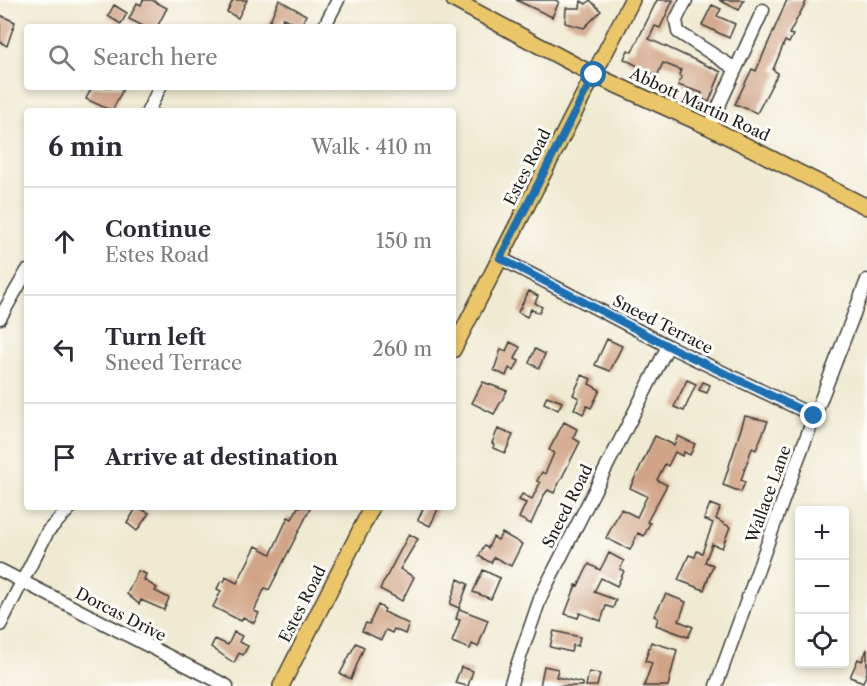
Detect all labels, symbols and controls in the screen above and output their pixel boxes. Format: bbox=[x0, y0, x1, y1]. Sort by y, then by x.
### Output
search box bbox=[24, 24, 456, 90]
icon: search bbox=[45, 41, 78, 74]
text: Search here bbox=[93, 44, 218, 71]
route start bbox=[580, 61, 606, 87]
street label: Abbott Martin Road bbox=[626, 62, 773, 145]
street label: Estes Road bbox=[499, 125, 555, 209]
text: 6 min bbox=[48, 131, 123, 163]
text: Walk · 410 m bbox=[311, 135, 432, 159]
text: Continue bbox=[105, 216, 211, 243]
icon: ahead bbox=[48, 225, 81, 258]
text: 150 m bbox=[376, 229, 432, 253]
text: Estes Road bbox=[105, 243, 209, 267]
street label: Sneed Terrace bbox=[610, 290, 716, 358]
text: Turn left bbox=[105, 324, 206, 351]
icon: left bbox=[48, 333, 81, 366]
text: 260 m bbox=[372, 337, 432, 361]
text: Sneed Terrace bbox=[105, 351, 242, 375]
route end bbox=[800, 402, 826, 428]
icon: arrive bbox=[48, 441, 81, 474]
street label: Wallace Lane bbox=[741, 443, 795, 546]
text: Arrive at destination bbox=[105, 444, 338, 471]
street label: Sneed Road bbox=[537, 461, 597, 551]
map controls bbox=[795, 506, 849, 668]
button: + bbox=[795, 506, 849, 560]
button: − bbox=[795, 560, 849, 614]
street label: Estes Road bbox=[274, 562, 330, 646]
street label: Dorcas Drive bbox=[72, 583, 170, 645]
button: locate bbox=[795, 614, 849, 668]

